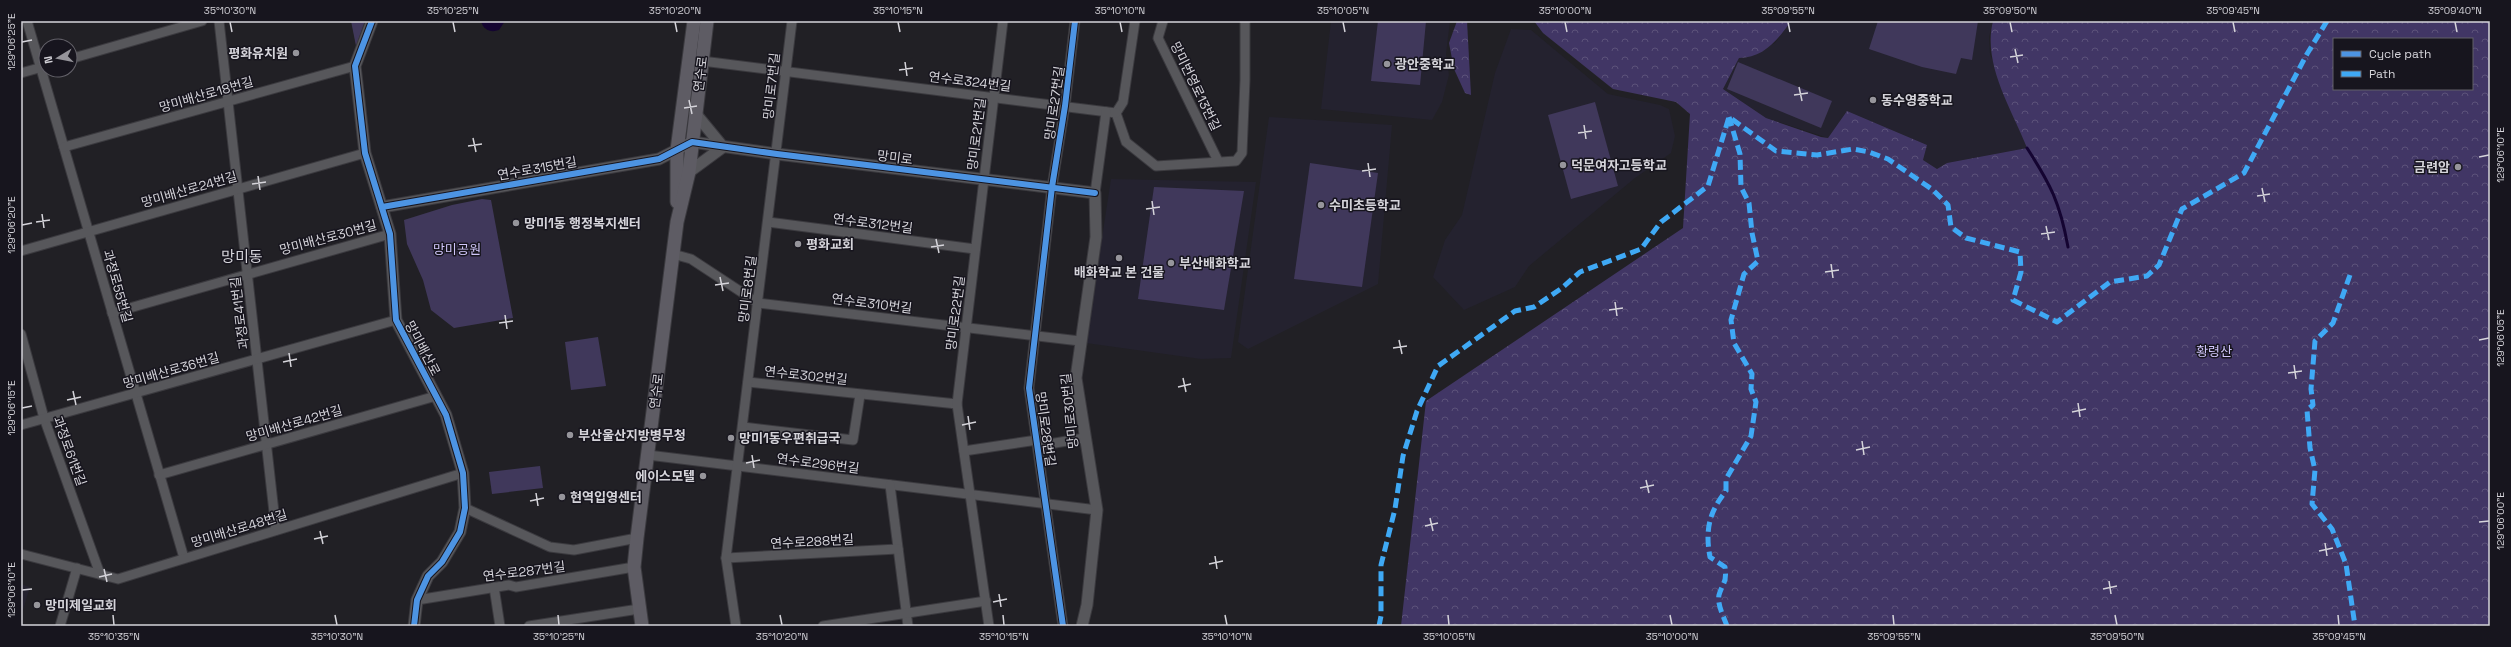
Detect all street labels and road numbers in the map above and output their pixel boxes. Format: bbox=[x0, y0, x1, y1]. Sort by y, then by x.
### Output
street label: 망미번영로13번길 bbox=[1167, 39, 1224, 134]
street label: 망미로7번길 bbox=[760, 52, 783, 120]
street label: 연수로 bbox=[690, 55, 711, 93]
street label: 망미로27번길 bbox=[1041, 65, 1068, 141]
street label: 연수로324번길 bbox=[928, 68, 1012, 95]
street label: 망미배산로18번길 bbox=[157, 73, 255, 116]
street label: 망미로21번길 bbox=[964, 97, 989, 171]
street label: 망미로 bbox=[876, 147, 914, 168]
street label: 연수로315번길 bbox=[496, 153, 578, 184]
street label: 망미배산로24번길 bbox=[139, 168, 239, 211]
street label: 연수로312번길 bbox=[832, 210, 914, 237]
street label: 망미배산로30번길 bbox=[278, 216, 379, 259]
street label: 과정로55번길 bbox=[99, 248, 136, 325]
street label: 망미로8번길 bbox=[735, 254, 760, 324]
street label: 망미로22번길 bbox=[942, 275, 969, 352]
street label: 과정로41번길 bbox=[227, 276, 252, 350]
street label: 연수로310번길 bbox=[831, 290, 913, 317]
street label: 망미배산로 bbox=[401, 318, 444, 379]
street label: 망미배산로36번길 bbox=[121, 349, 221, 392]
street label: 연수로302번길 bbox=[763, 363, 849, 388]
street label: 연수로 bbox=[646, 372, 667, 410]
street label: 망미로30번길 bbox=[1057, 372, 1082, 450]
street label: 망미로28번길 bbox=[1032, 390, 1059, 468]
street label: 망미배산로42번길 bbox=[244, 402, 344, 445]
street label: 과정로61번길 bbox=[49, 414, 90, 488]
street label: 연수로296번길 bbox=[775, 450, 860, 477]
street label: 망미배산로48번길 bbox=[189, 506, 289, 551]
street label: 연수로288번길 bbox=[770, 531, 854, 552]
street label: 연수로287번길 bbox=[482, 558, 566, 585]

